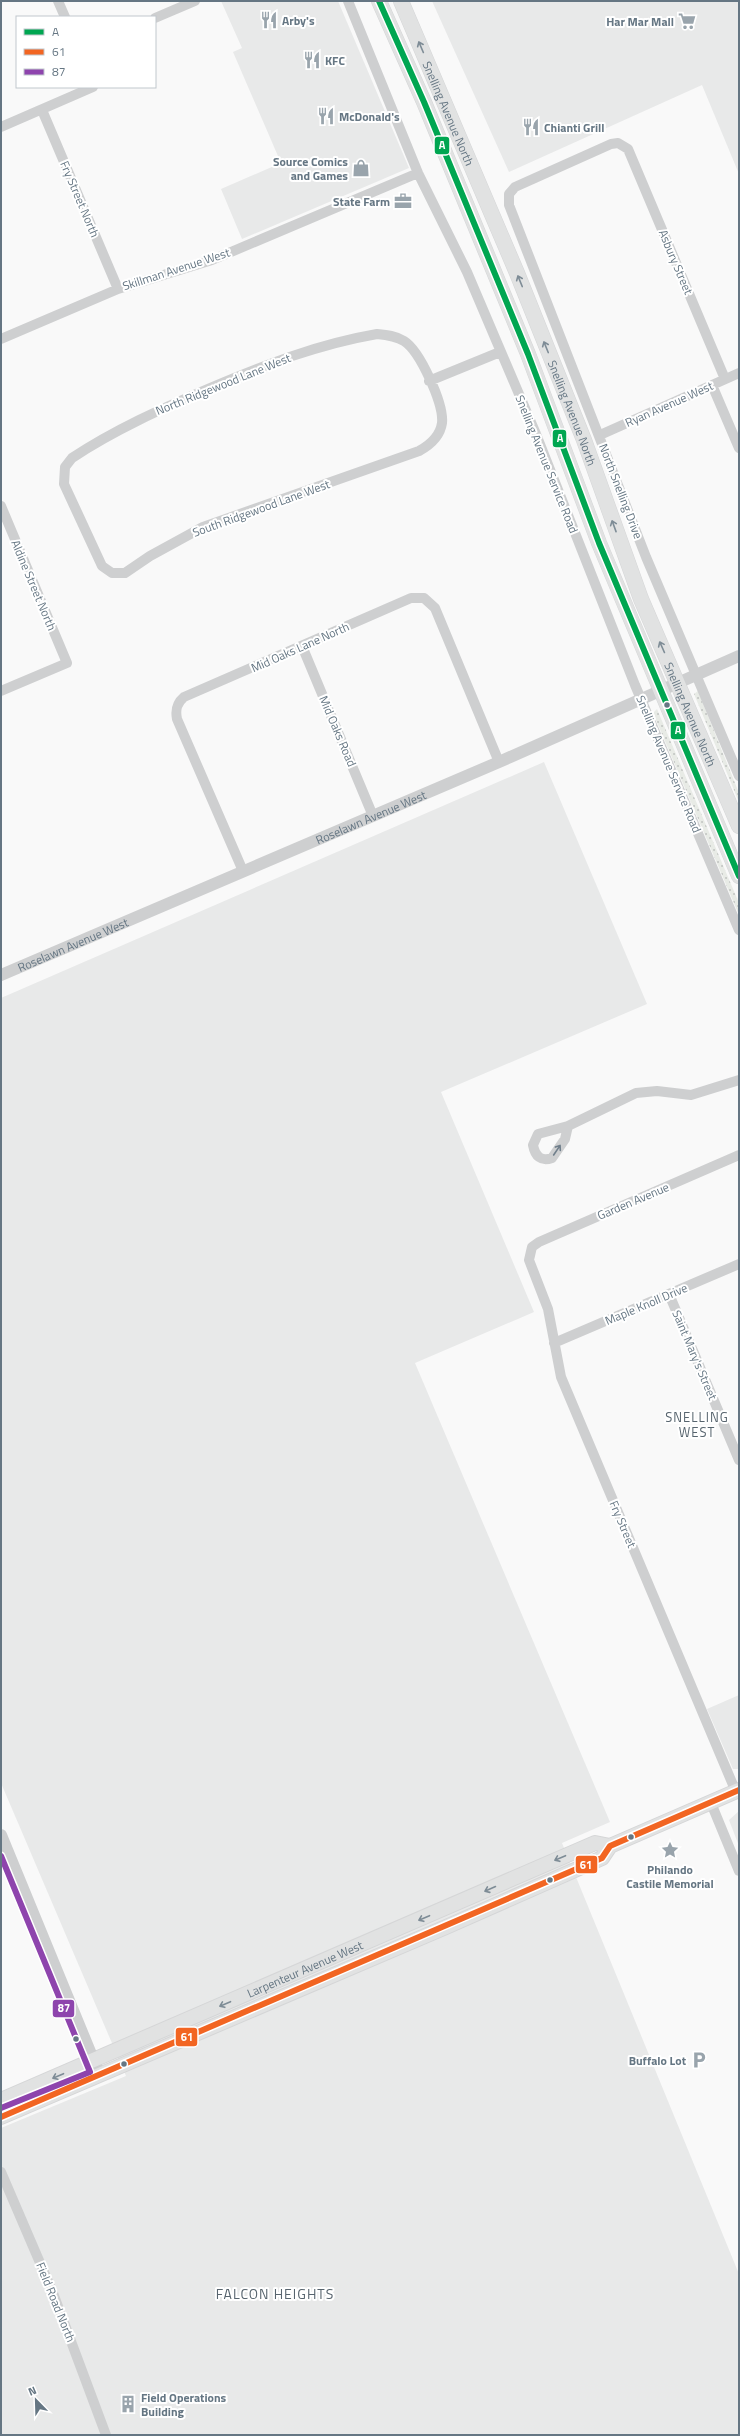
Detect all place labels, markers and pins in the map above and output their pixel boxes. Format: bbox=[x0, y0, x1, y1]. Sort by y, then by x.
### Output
restaurant icon: Arby's bbox=[259, 10, 279, 30]
place label: Arby's bbox=[282, 11, 315, 30]
supermarket icon: Har Mar Mall bbox=[677, 11, 697, 31]
place label: Har Mar Mall bbox=[606, 12, 674, 31]
restaurant icon: KFC bbox=[302, 50, 322, 70]
place label: KFC bbox=[325, 51, 345, 70]
restaurant icon: McDonald's bbox=[316, 106, 336, 126]
place label: McDonald's bbox=[339, 107, 400, 126]
restaurant icon: Chianti Grill bbox=[521, 117, 541, 137]
place label: Chianti Grill bbox=[544, 118, 605, 137]
place label: Source Comics and Games bbox=[273, 152, 348, 185]
shop icon: Source Comics and Games bbox=[351, 158, 371, 178]
office icon: State Farm bbox=[393, 191, 413, 211]
place label: State Farm bbox=[333, 192, 390, 211]
unlabelled marker bbox=[662, 700, 672, 710]
unlabelled marker bbox=[626, 1832, 636, 1842]
place icon: Philando Castile Memorial bbox=[660, 1840, 680, 1860]
place label: Philando Castile Memorial bbox=[626, 1860, 714, 1893]
unlabelled marker bbox=[545, 1875, 555, 1885]
unlabelled marker bbox=[71, 2034, 81, 2044]
parking icon: Buffalo Lot bbox=[689, 2050, 709, 2070]
place label: Buffalo Lot bbox=[629, 2051, 687, 2070]
unlabelled marker bbox=[119, 2059, 129, 2069]
place label: Field Operations Building bbox=[141, 2388, 227, 2421]
building icon: Field Operations Building bbox=[118, 2394, 138, 2414]

